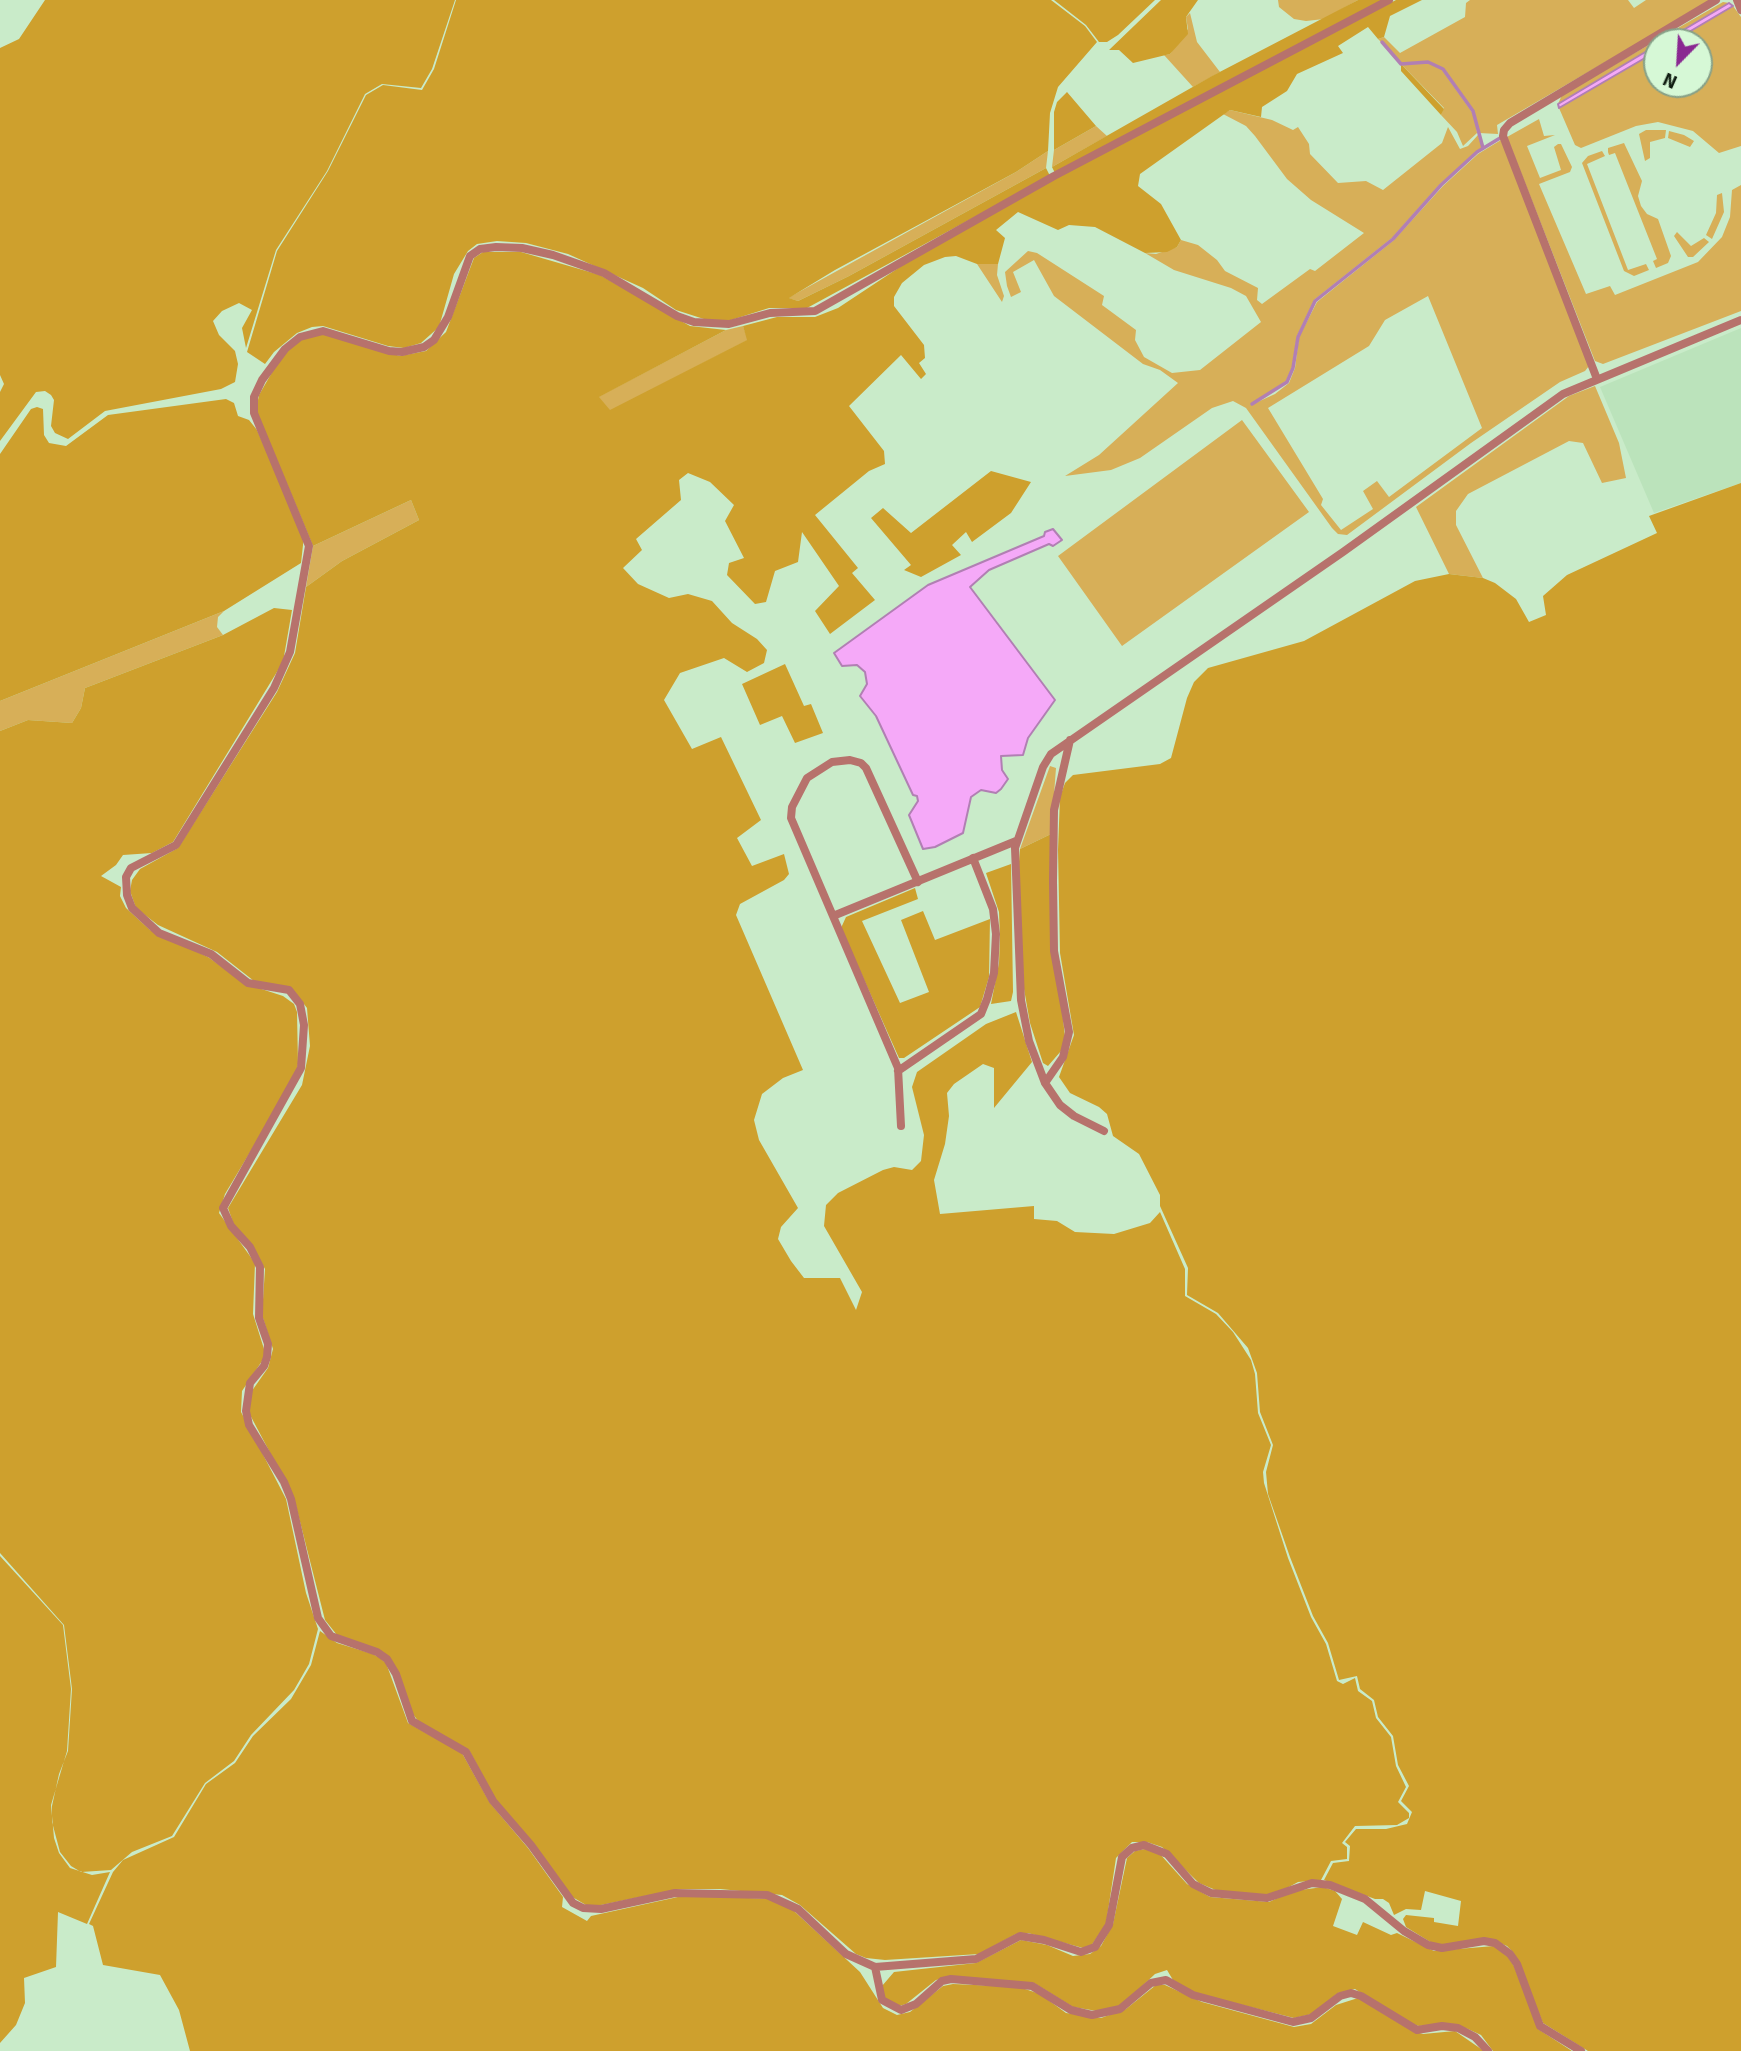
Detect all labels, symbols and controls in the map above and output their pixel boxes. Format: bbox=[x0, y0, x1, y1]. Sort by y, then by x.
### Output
north arrow bbox=[1643, 28, 1713, 98]
text: N bbox=[1659, 67, 1681, 94]

